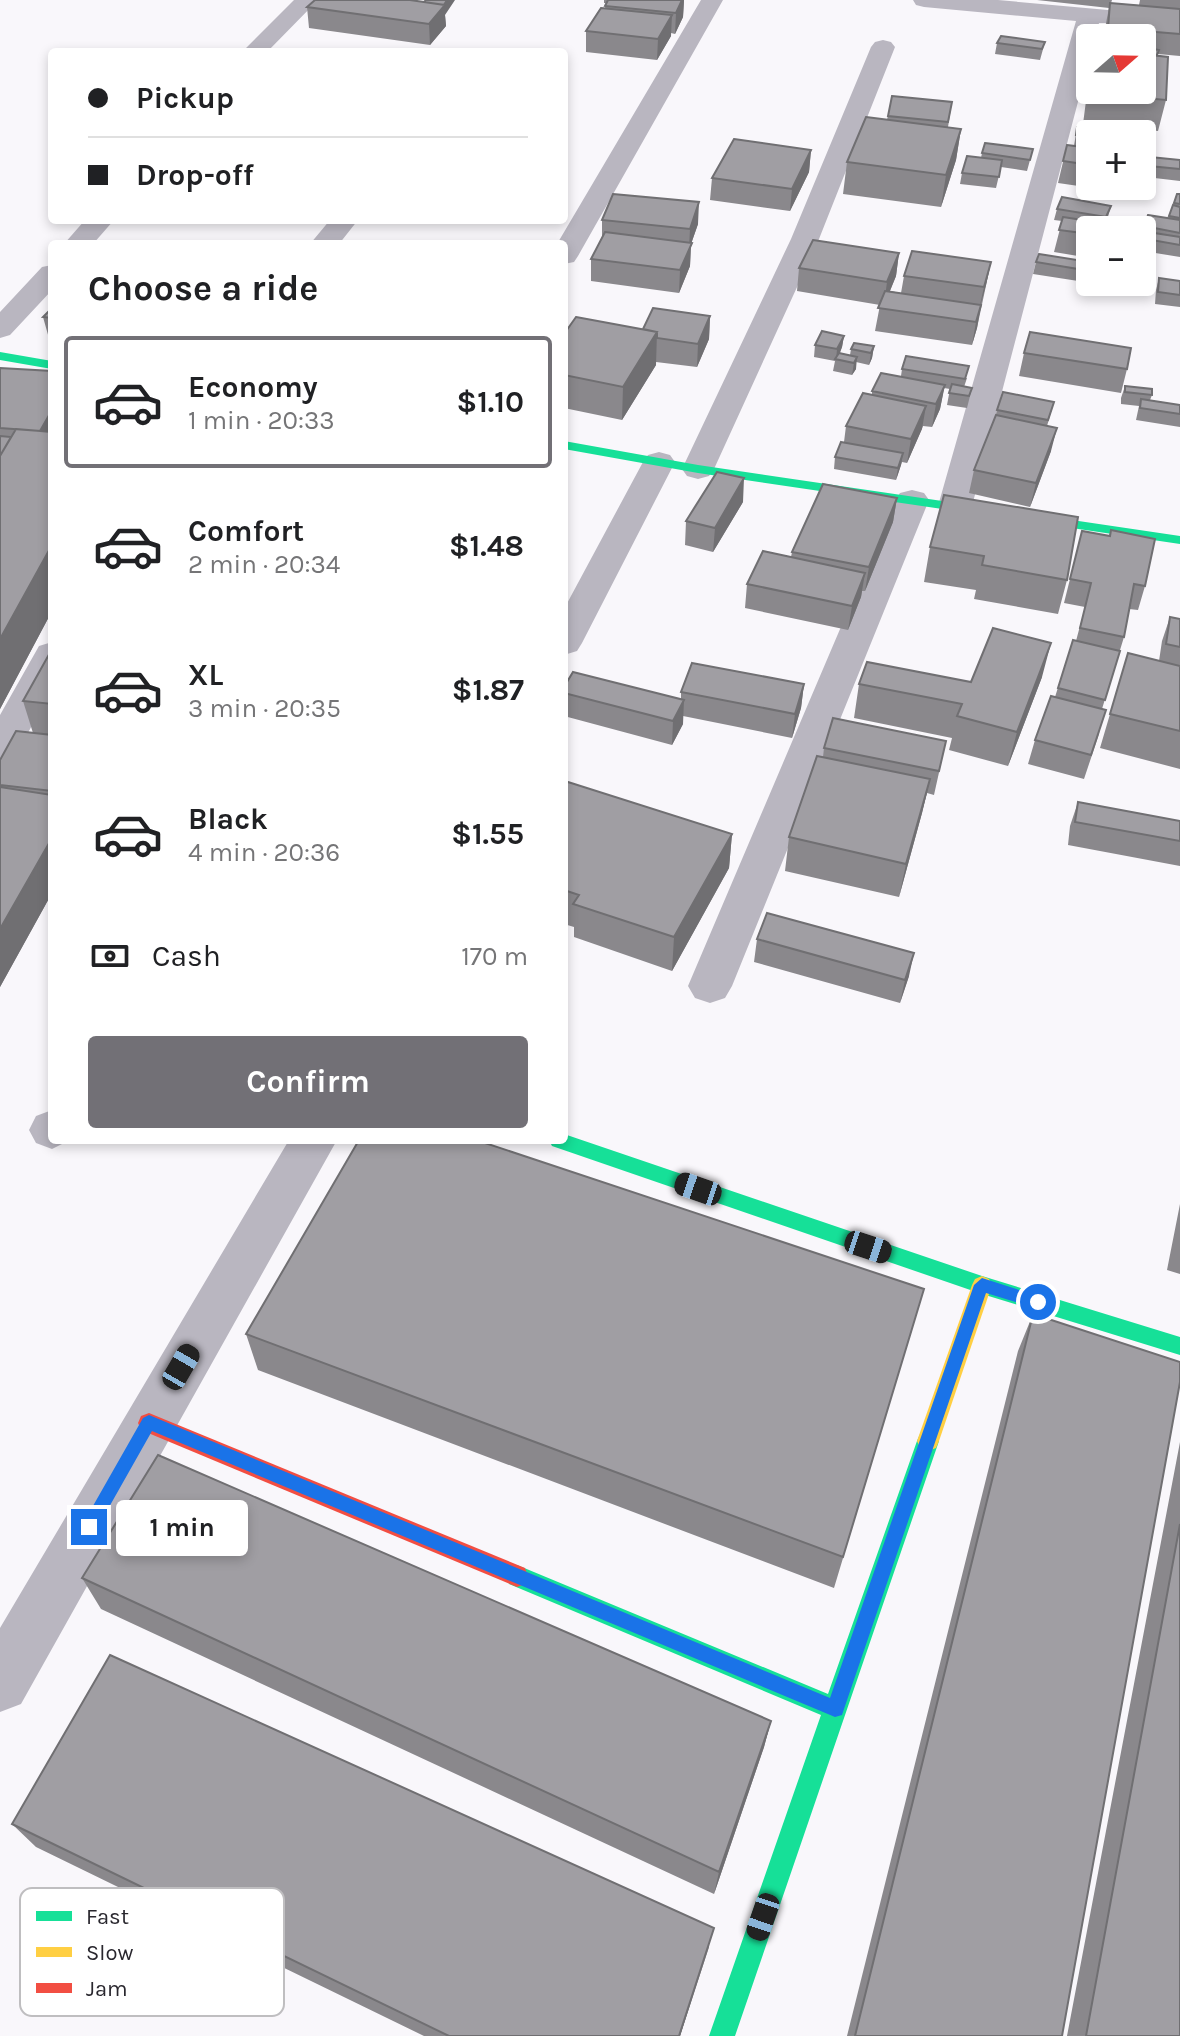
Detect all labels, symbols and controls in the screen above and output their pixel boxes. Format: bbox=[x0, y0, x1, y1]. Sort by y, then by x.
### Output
north arrow bbox=[1076, 24, 1156, 104]
map controls bbox=[1076, 24, 1156, 296]
text: Pickup bbox=[136, 80, 234, 116]
button: + bbox=[1076, 120, 1156, 200]
text: Drop-off bbox=[136, 157, 254, 193]
button: − bbox=[1076, 216, 1156, 296]
text: Choose a ride bbox=[88, 267, 318, 309]
icon: car bbox=[92, 366, 164, 438]
text: Economy bbox=[188, 369, 318, 405]
text: $1.10 bbox=[457, 384, 524, 420]
text: 1 min · 20:33 bbox=[188, 405, 335, 436]
icon: car bbox=[92, 510, 164, 582]
text: Comfort bbox=[188, 513, 304, 549]
text: $1.48 bbox=[449, 528, 524, 564]
text: 2 min · 20:34 bbox=[188, 549, 340, 580]
icon: car bbox=[92, 654, 164, 726]
text: XL bbox=[188, 657, 223, 693]
text: $1.87 bbox=[452, 672, 524, 708]
text: 3 min · 20:35 bbox=[188, 693, 341, 724]
icon: car bbox=[92, 798, 164, 870]
text: Black bbox=[188, 801, 268, 837]
text: $1.55 bbox=[451, 816, 524, 852]
text: 4 min · 20:36 bbox=[188, 837, 340, 868]
icon: cash bbox=[88, 934, 132, 978]
text: Cash bbox=[152, 938, 221, 974]
text: 170 m bbox=[461, 941, 528, 972]
button: Confirm bbox=[88, 1036, 528, 1128]
car bbox=[671, 1170, 725, 1208]
car bbox=[841, 1228, 895, 1266]
route start bbox=[1020, 1284, 1056, 1320]
car bbox=[159, 1340, 203, 1394]
callout: 1 min bbox=[117, 1499, 249, 1555]
route end bbox=[71, 1509, 107, 1545]
text: 1 min bbox=[149, 1512, 215, 1543]
legend bbox=[20, 1888, 284, 2016]
car bbox=[744, 1890, 782, 1944]
text: Fast bbox=[86, 1904, 129, 1930]
text: Slow bbox=[86, 1940, 133, 1966]
text: Jam bbox=[86, 1976, 128, 2002]

